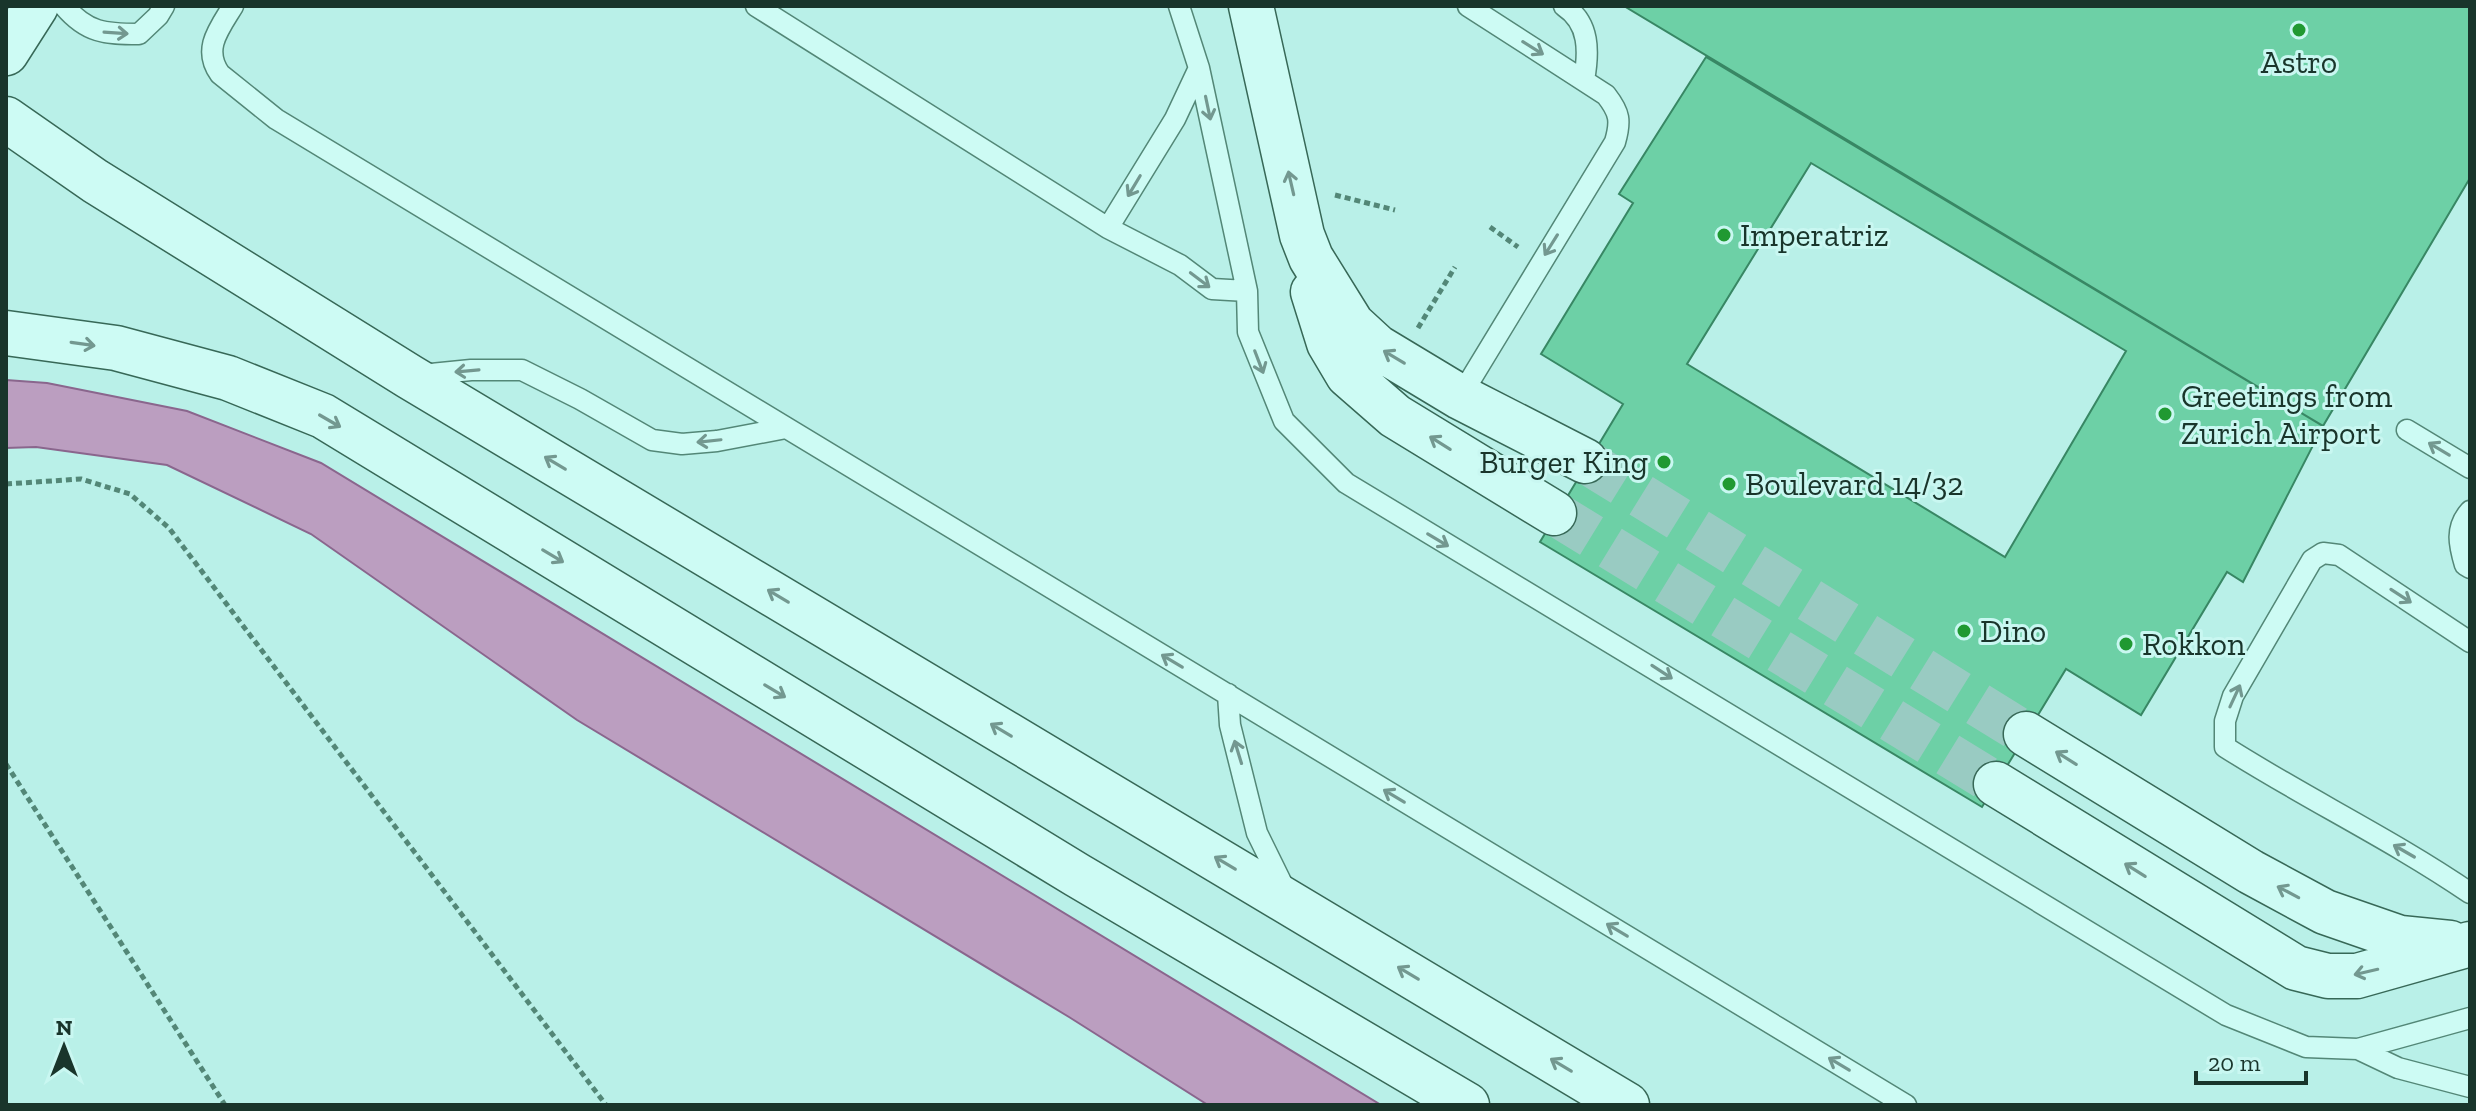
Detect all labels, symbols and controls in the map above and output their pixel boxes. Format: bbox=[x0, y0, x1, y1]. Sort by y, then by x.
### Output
marker: Astro bbox=[2290, 21, 2308, 39]
one-way arrow bbox=[102, 26, 129, 41]
one-way arrow bbox=[1522, 39, 1544, 56]
place label: Astro bbox=[2261, 43, 2337, 81]
one-way arrow bbox=[1201, 95, 1216, 120]
one-way arrow bbox=[1283, 171, 1298, 196]
one-way arrow bbox=[1126, 174, 1142, 197]
place label: Imperatriz bbox=[1740, 216, 1889, 254]
marker: Imperatriz bbox=[1715, 226, 1733, 244]
one-way arrow bbox=[1543, 233, 1559, 256]
one-way arrow bbox=[1189, 272, 1210, 289]
one-way arrow bbox=[70, 337, 95, 352]
one-way arrow bbox=[1253, 349, 1267, 374]
one-way arrow bbox=[1383, 349, 1406, 365]
one-way arrow bbox=[454, 364, 481, 379]
place label: Greetings from Zurich Airport bbox=[2181, 377, 2393, 452]
marker: Greetings from Zurich Airport bbox=[2156, 405, 2174, 423]
one-way arrow bbox=[318, 414, 341, 430]
one-way arrow bbox=[696, 434, 723, 449]
one-way arrow bbox=[1429, 435, 1451, 452]
one-way arrow bbox=[2428, 441, 2451, 457]
place label: Burger King bbox=[1479, 443, 1648, 481]
marker: Burger King bbox=[1655, 453, 1673, 471]
one-way arrow bbox=[544, 455, 567, 471]
place label: Boulevard 14/32 bbox=[1745, 465, 1964, 503]
marker: Boulevard 14/32 bbox=[1720, 475, 1738, 493]
one-way arrow bbox=[1426, 532, 1449, 548]
one-way arrow bbox=[541, 548, 564, 564]
one-way arrow bbox=[767, 588, 790, 604]
one-way arrow bbox=[2389, 588, 2412, 604]
place label: Dino bbox=[1980, 612, 2046, 650]
marker: Dino bbox=[1955, 622, 1973, 640]
place label: Rokkon bbox=[2142, 625, 2246, 663]
marker: Rokkon bbox=[2117, 635, 2135, 653]
one-way arrow bbox=[1161, 653, 1184, 669]
one-way arrow bbox=[1650, 664, 1672, 681]
one-way arrow bbox=[763, 683, 786, 699]
one-way arrow bbox=[2228, 685, 2243, 709]
one-way arrow bbox=[990, 722, 1013, 738]
one-way arrow bbox=[1230, 739, 1245, 765]
one-way arrow bbox=[2055, 750, 2077, 766]
one-way arrow bbox=[1383, 787, 1406, 803]
one-way arrow bbox=[2393, 843, 2416, 859]
one-way arrow bbox=[1213, 855, 1237, 870]
one-way arrow bbox=[2124, 861, 2147, 877]
one-way arrow bbox=[2277, 884, 2300, 900]
one-way arrow bbox=[1606, 922, 1629, 938]
one-way arrow bbox=[1397, 965, 1420, 981]
one-way arrow bbox=[2354, 966, 2380, 981]
north arrow bbox=[24, 1007, 104, 1087]
text: N bbox=[56, 1014, 73, 1041]
scale bar bbox=[2196, 1035, 2306, 1085]
text: 20 m bbox=[2208, 1048, 2261, 1077]
one-way arrow bbox=[1828, 1056, 1851, 1072]
one-way arrow bbox=[1550, 1057, 1573, 1073]

